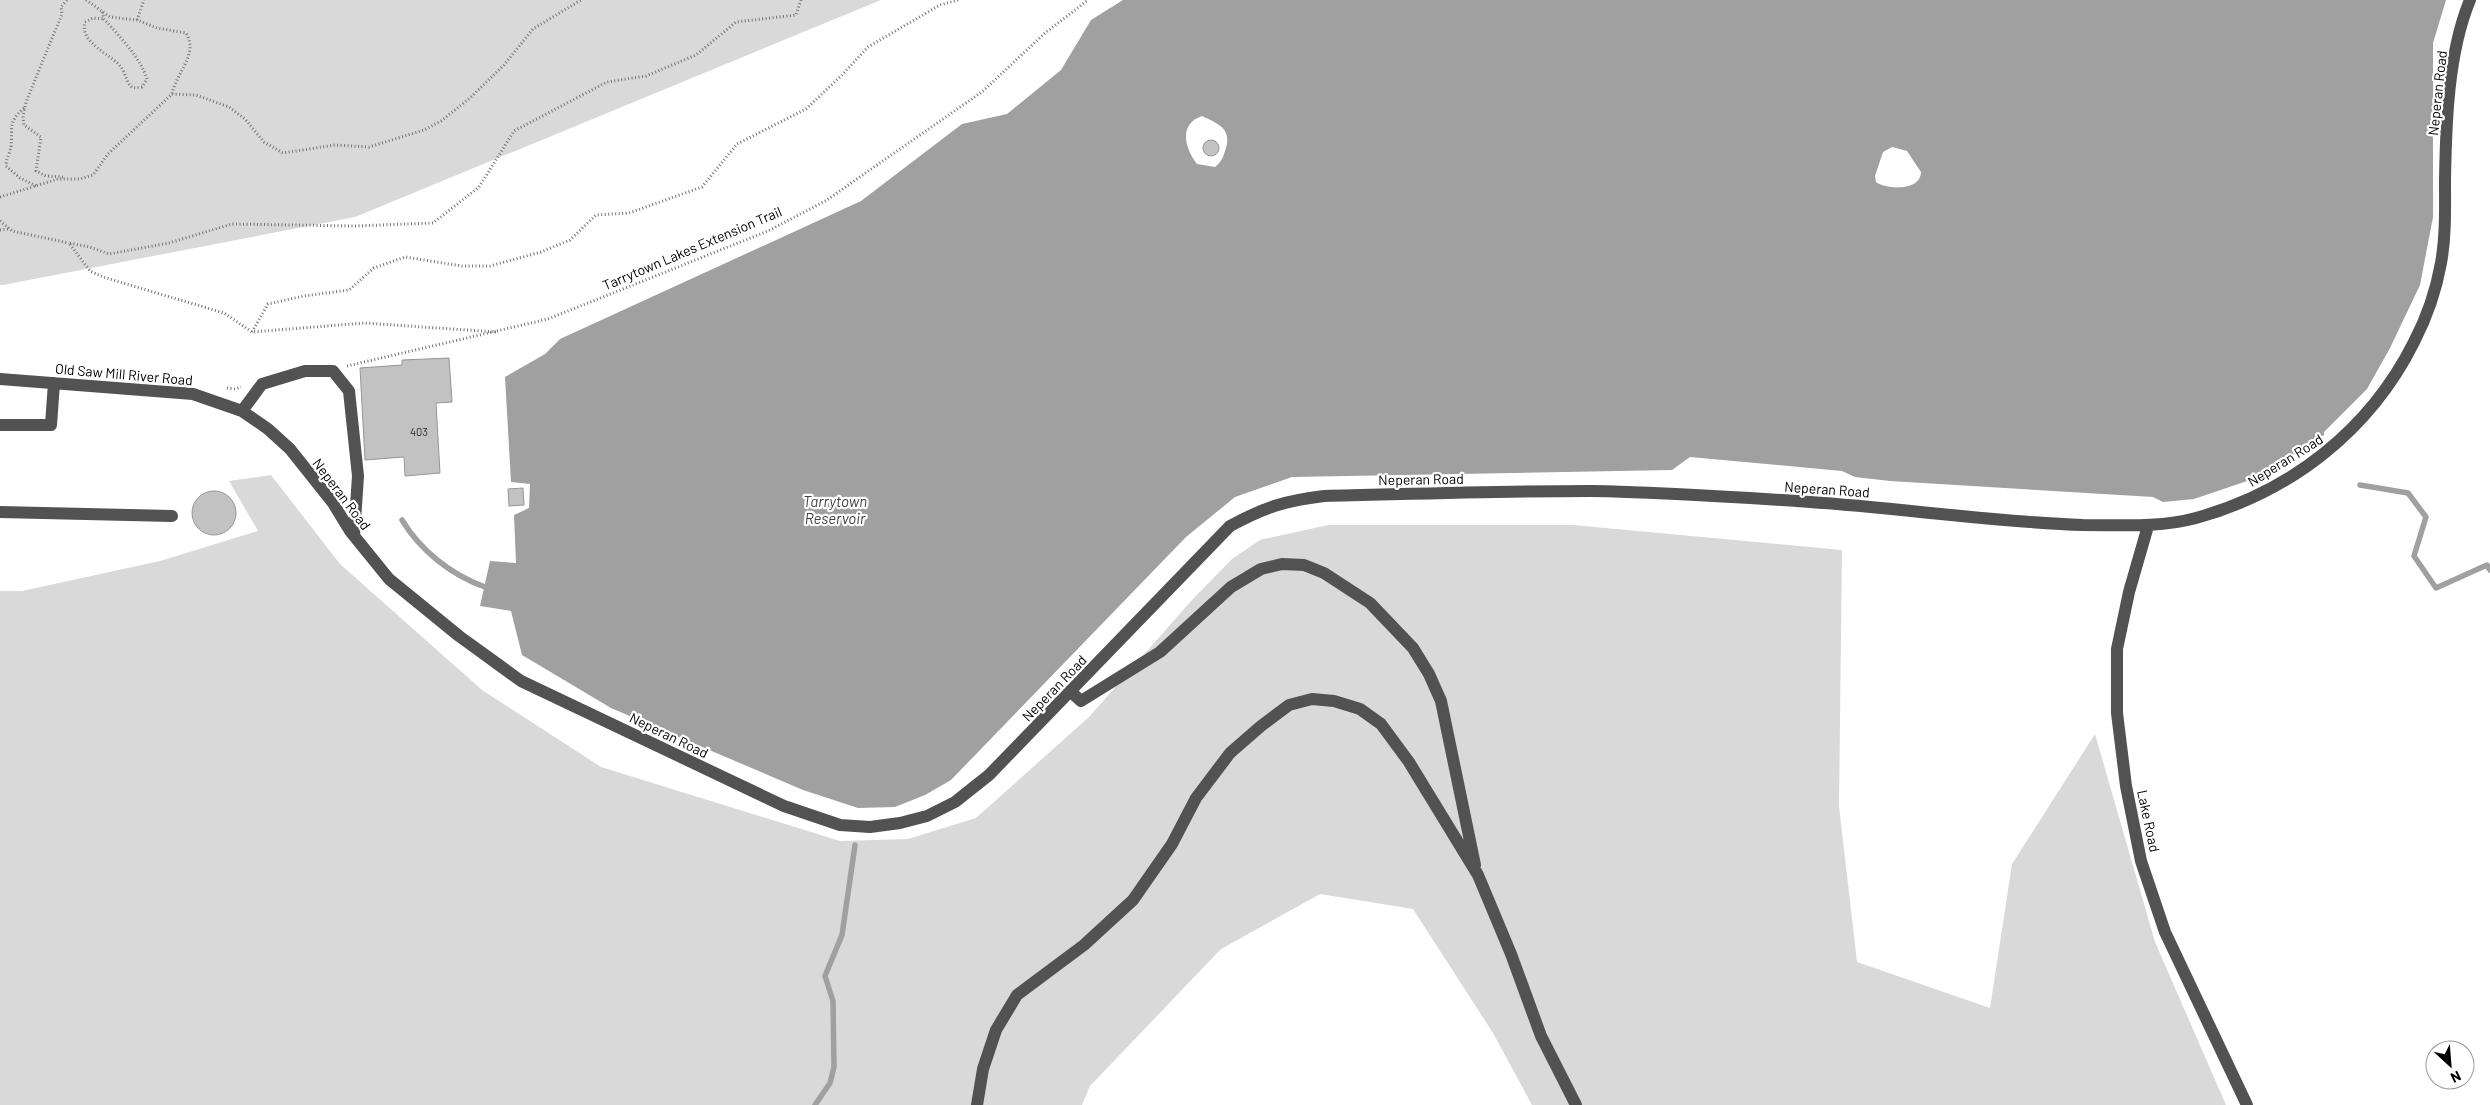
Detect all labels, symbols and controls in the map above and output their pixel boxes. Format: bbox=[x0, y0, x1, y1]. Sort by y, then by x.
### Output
street label: Neperan Road bbox=[2424, 50, 2450, 136]
street label: Tarrytown Lakes Extension Trail bbox=[600, 202, 784, 294]
street label: Old Saw Mill River Road bbox=[54, 360, 194, 388]
house number: 403 bbox=[410, 425, 428, 438]
street label: Neperan Road bbox=[2244, 430, 2326, 490]
street label: Neperan Road bbox=[309, 455, 375, 533]
street label: Neperan Road bbox=[1378, 470, 1464, 488]
street label: Neperan Road bbox=[1784, 478, 1870, 500]
water label: Tarrytown Reservoir bbox=[803, 492, 867, 527]
street label: Neperan Road bbox=[1018, 651, 1090, 725]
street label: Neperan Road bbox=[627, 709, 711, 761]
street label: Lake Road bbox=[2134, 788, 2164, 854]
north arrow bbox=[2425, 1040, 2475, 1090]
text: N bbox=[2448, 1067, 2464, 1087]

